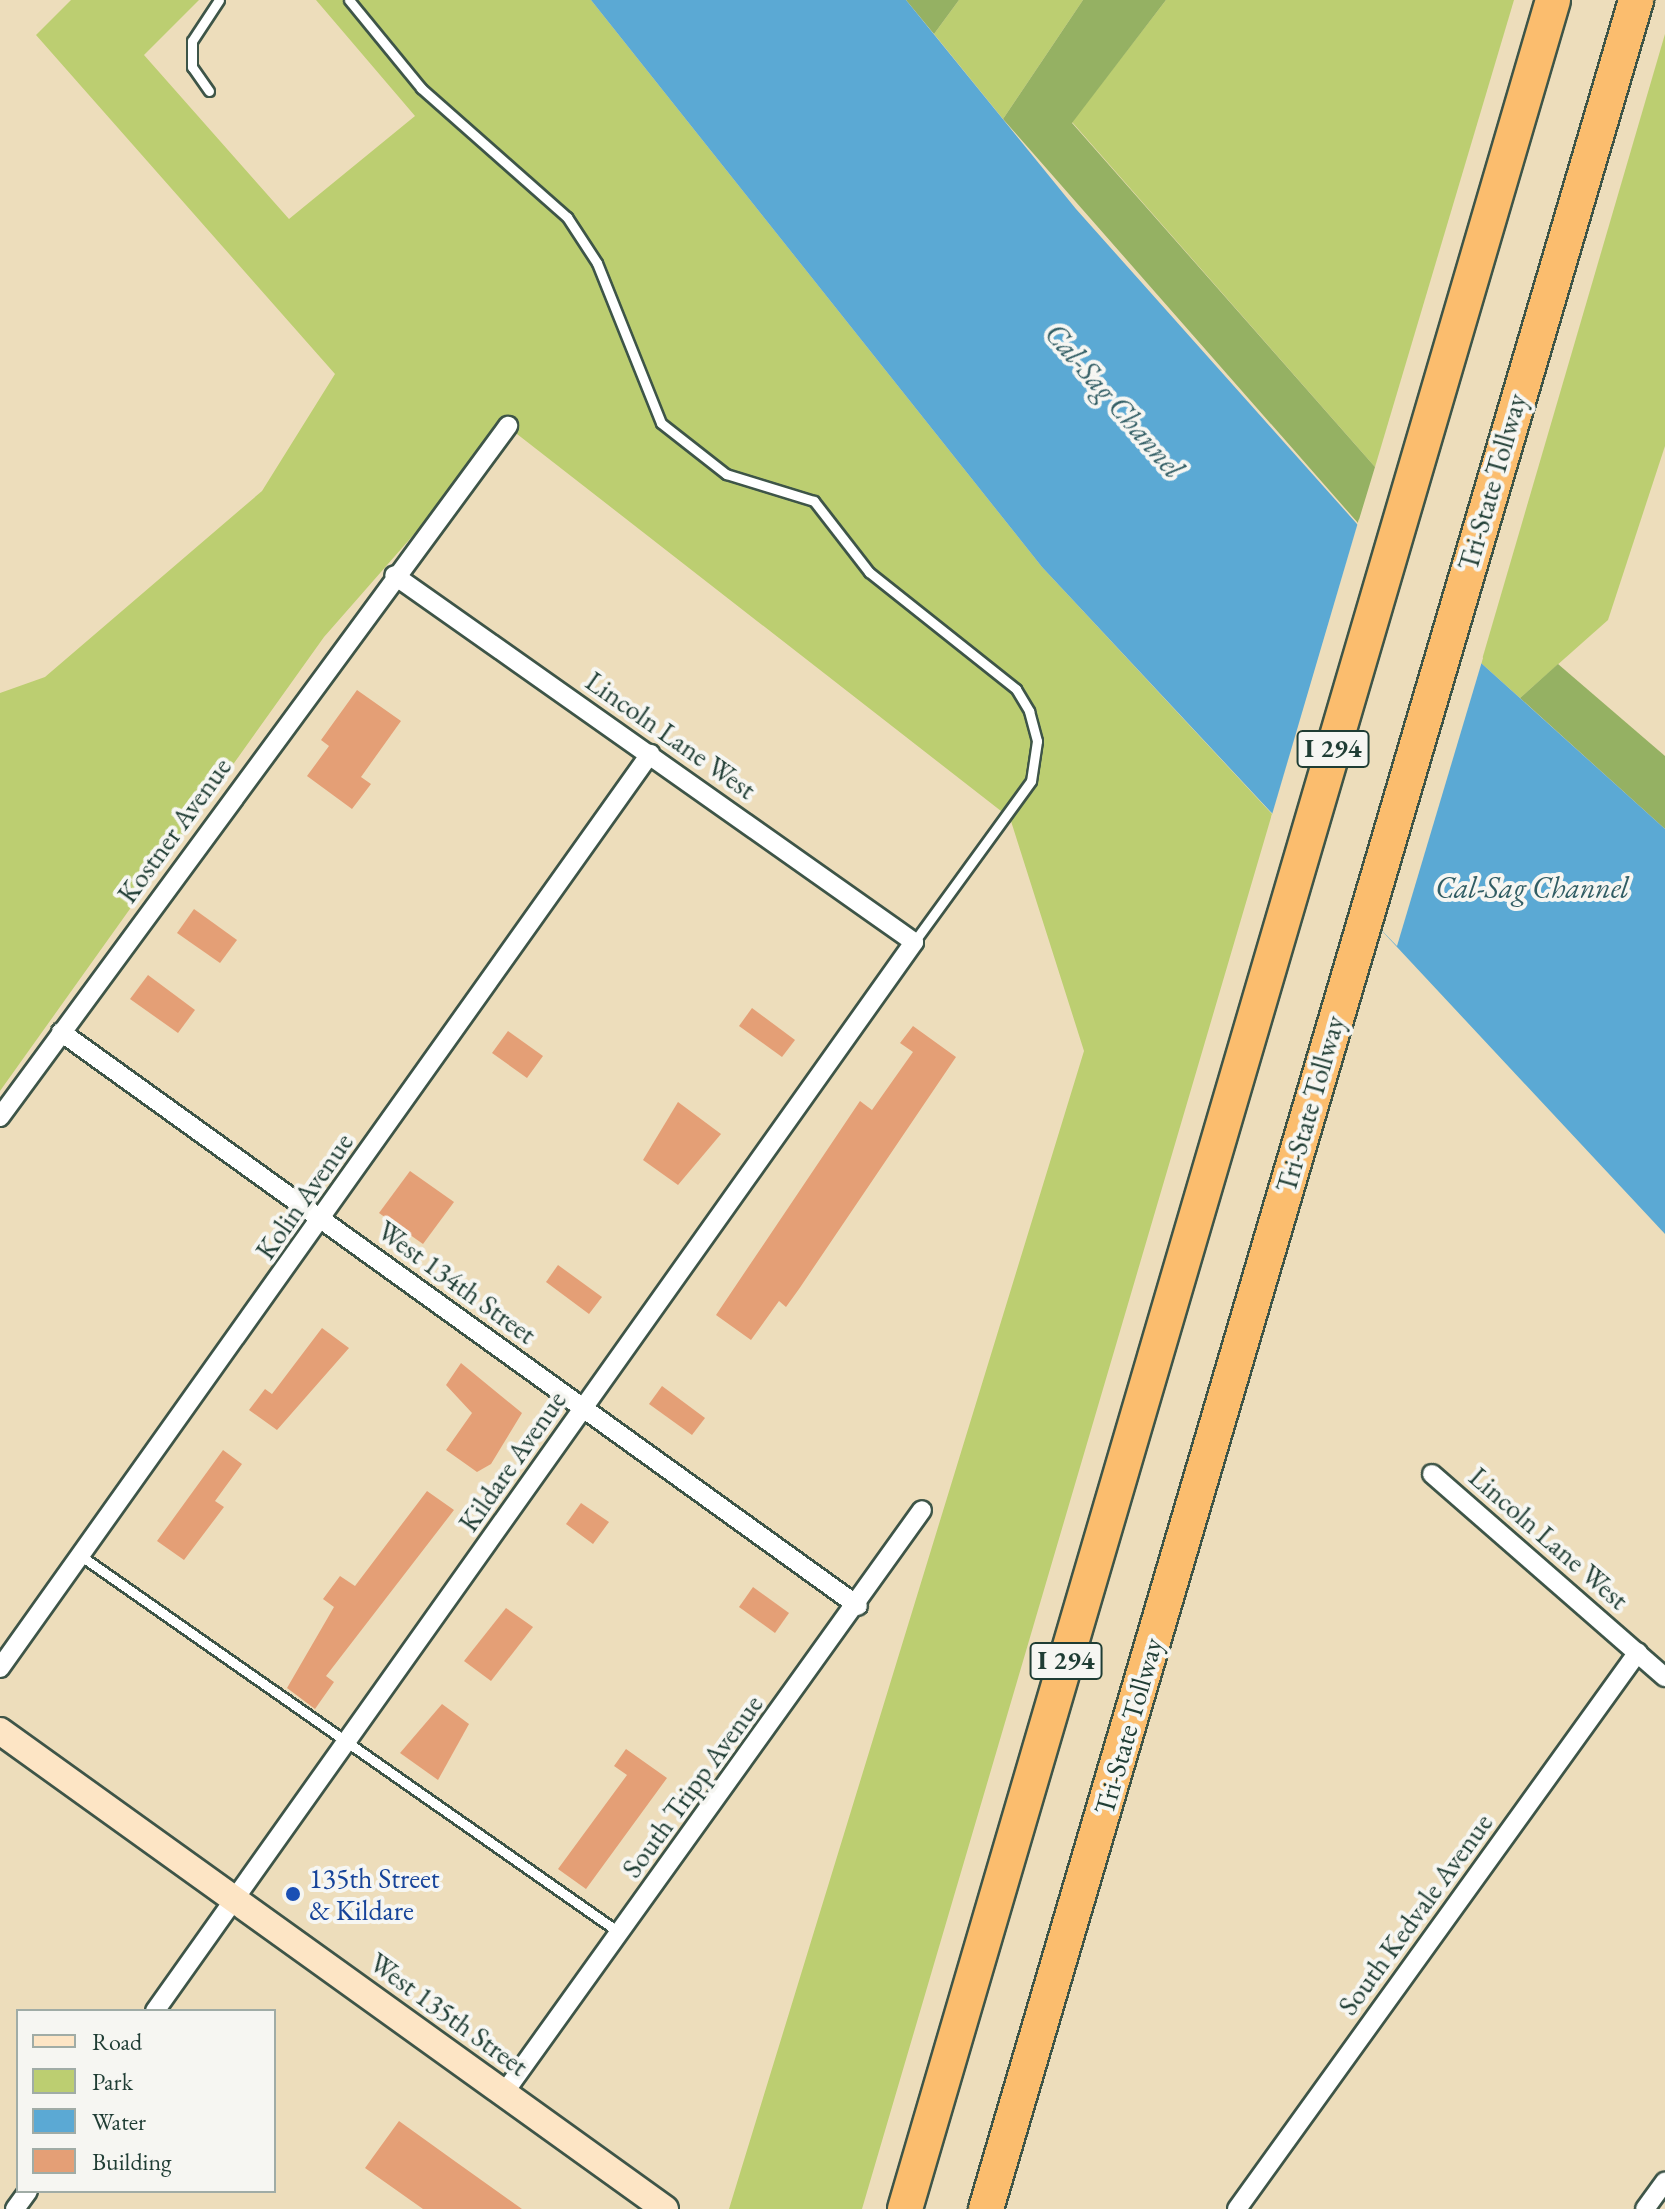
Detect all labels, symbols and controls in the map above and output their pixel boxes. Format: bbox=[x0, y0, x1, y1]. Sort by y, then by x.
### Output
water label: Cal-Sag Channel bbox=[1037, 316, 1191, 486]
street label: Tri-State Tollway bbox=[1451, 390, 1533, 574]
street label: Lincoln Lane West bbox=[580, 664, 762, 806]
road number: I 294 bbox=[1295, 727, 1371, 771]
street label: Kostner Avenue bbox=[110, 751, 238, 909]
water label: Cal-Sag Channel bbox=[1435, 870, 1629, 906]
street label: Tri-State Tollway bbox=[1269, 1012, 1351, 1196]
street label: Kolin Avenue bbox=[248, 1126, 360, 1266]
street label: West 134th Street bbox=[371, 1213, 543, 1351]
street label: Kildare Avenue bbox=[451, 1384, 573, 1538]
street label: Lincoln Lane West bbox=[1463, 1460, 1635, 1616]
street label: Tri-State Tollway bbox=[1087, 1634, 1169, 1818]
road number: I 294 bbox=[1028, 1639, 1104, 1683]
street label: South Tripp Avenue bbox=[614, 1688, 770, 1884]
street label: South Kedvale Avenue bbox=[1331, 1807, 1499, 2021]
place label: 135th Street & Kildare bbox=[309, 1861, 440, 1927]
marker: 135th Street & Kildare bbox=[284, 1885, 302, 1903]
street label: West 135th Street bbox=[363, 1945, 535, 2083]
legend bbox=[16, 2009, 276, 2193]
text: Road bbox=[92, 2026, 142, 2057]
text: Park bbox=[92, 2066, 133, 2097]
text: Water bbox=[92, 2106, 146, 2137]
text: Building bbox=[92, 2146, 172, 2177]

